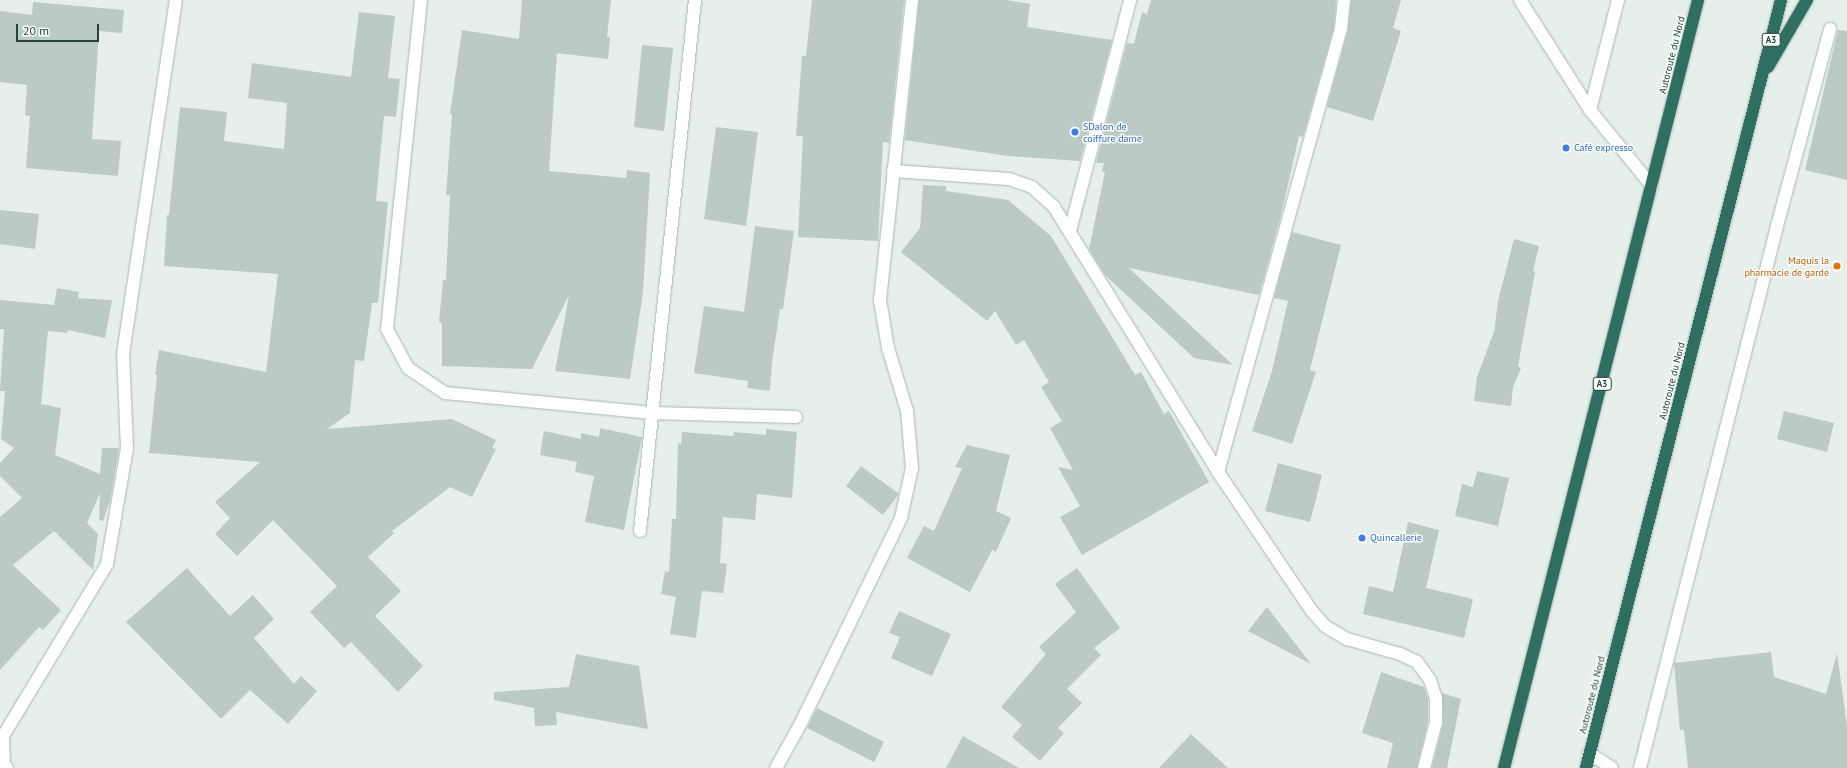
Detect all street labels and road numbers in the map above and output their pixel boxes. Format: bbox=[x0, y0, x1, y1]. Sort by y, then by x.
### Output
street label: Autoroute du Nord bbox=[1657, 15, 1687, 95]
road number: A3 bbox=[1761, 33, 1781, 47]
street label: Autoroute du Nord bbox=[1657, 341, 1687, 421]
road number: A3 bbox=[1592, 377, 1612, 391]
street label: Autoroute du Nord bbox=[1577, 655, 1607, 735]

